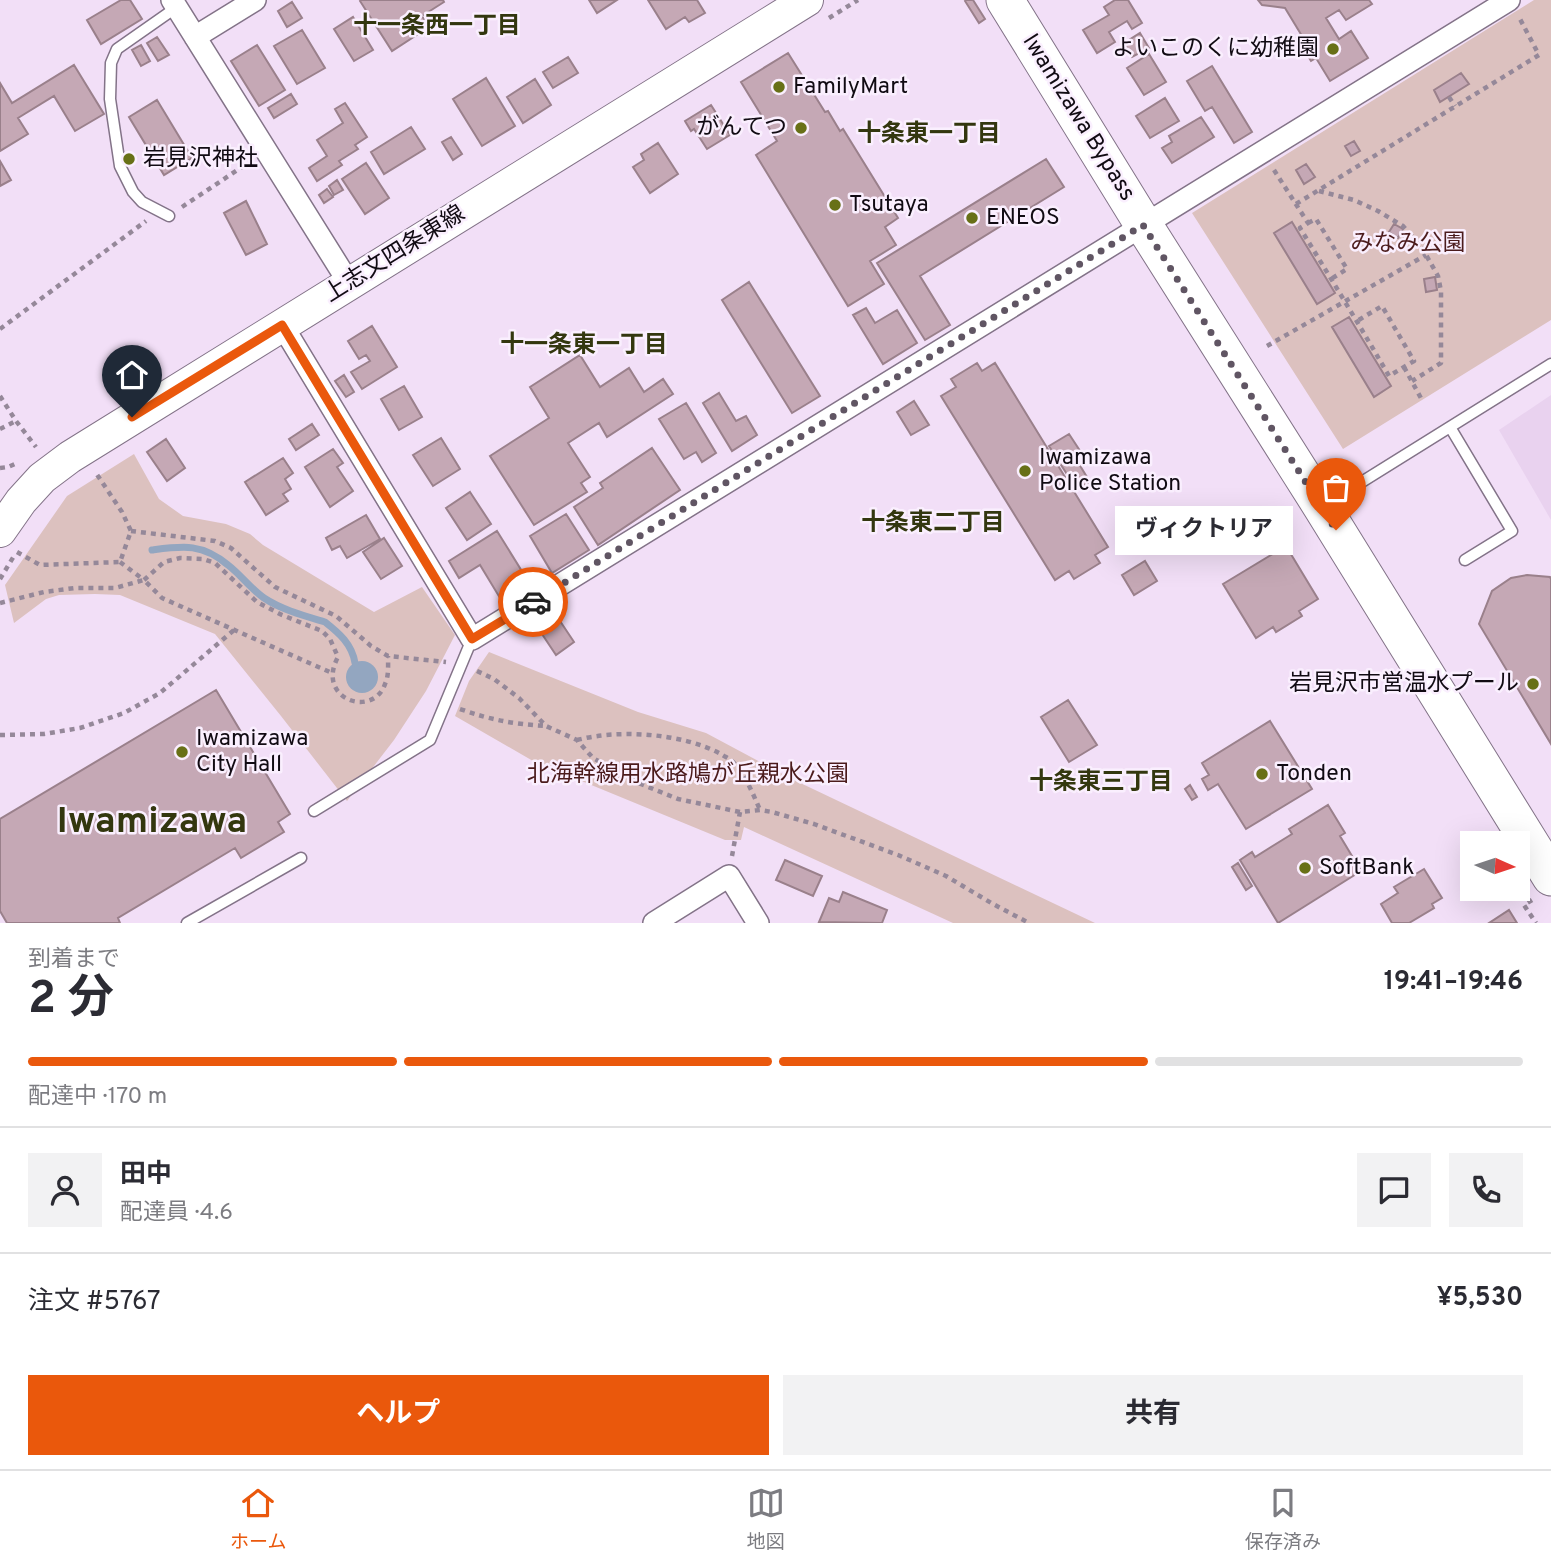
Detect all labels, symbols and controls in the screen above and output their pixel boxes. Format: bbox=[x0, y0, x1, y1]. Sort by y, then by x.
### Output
district label: 十一条西一丁目 bbox=[353, 12, 521, 42]
street label: Iwamizawa Bypass bbox=[1015, 29, 1141, 207]
place label: よいこのくに幼稚園 bbox=[1112, 35, 1319, 64]
marker: よいこのくに幼稚園 bbox=[1325, 41, 1341, 57]
place label: FamilyMart bbox=[793, 73, 908, 102]
marker: FamilyMart bbox=[771, 79, 787, 95]
place label: がんてつ bbox=[697, 114, 787, 143]
marker: がんてつ bbox=[793, 120, 809, 136]
district label: 十条東一丁目 bbox=[857, 120, 1001, 150]
place label: 岩見沢神社 bbox=[143, 145, 258, 174]
marker: 岩見沢神社 bbox=[121, 151, 137, 167]
place label: Tsutaya bbox=[849, 191, 929, 220]
marker: Tsutaya bbox=[827, 197, 843, 213]
street label: 上志文四条東線 bbox=[319, 200, 471, 310]
place label: ENEOS bbox=[986, 204, 1060, 233]
marker: ENEOS bbox=[964, 210, 980, 226]
park label: みなみ公園 bbox=[1351, 230, 1466, 259]
district label: 十一条東一丁目 bbox=[500, 331, 668, 361]
pin bbox=[102, 345, 162, 417]
icon: home bbox=[113, 356, 151, 394]
place label: Iwamizawa Police Station bbox=[1039, 444, 1181, 499]
pin bbox=[1306, 458, 1366, 530]
marker: Iwamizawa Police Station bbox=[1017, 463, 1033, 479]
icon: bag bbox=[1317, 469, 1355, 507]
callout: ヴィクトリア bbox=[1116, 505, 1294, 554]
district label: 十条東二丁目 bbox=[861, 509, 1005, 539]
text: ヴィクトリア bbox=[1135, 516, 1273, 545]
courier bbox=[498, 567, 568, 637]
icon: car bbox=[514, 583, 552, 621]
place label: 岩見沢市営温水プール bbox=[1289, 670, 1519, 699]
marker: 岩見沢市営温水プール bbox=[1525, 676, 1541, 692]
place label: Iwamizawa City Hall bbox=[196, 725, 308, 780]
marker: Iwamizawa City Hall bbox=[174, 744, 190, 760]
place label: Tonden bbox=[1276, 760, 1352, 789]
park label: 北海幹線用水路鳩が丘親水公園 bbox=[527, 761, 849, 790]
marker: Tonden bbox=[1254, 766, 1270, 782]
district label: 十条東三丁目 bbox=[1029, 768, 1173, 798]
district label: Iwamizawa bbox=[57, 799, 247, 846]
north arrow bbox=[1460, 831, 1530, 901]
map controls bbox=[1460, 831, 1530, 901]
place label: SoftBank bbox=[1319, 854, 1414, 883]
marker: SoftBank bbox=[1297, 860, 1313, 876]
text: 到着まで bbox=[28, 946, 120, 975]
text: 19:41–19:46 bbox=[1384, 966, 1523, 999]
text: 2 分 bbox=[28, 971, 114, 1030]
text: 配達中 · 170 m bbox=[28, 1083, 167, 1112]
button: person bbox=[28, 1153, 102, 1227]
button: chat bbox=[1357, 1153, 1431, 1227]
button: phone bbox=[1449, 1153, 1523, 1227]
text: 田中 bbox=[120, 1159, 172, 1192]
text: 配達員 · 4.6 bbox=[120, 1199, 233, 1228]
text: ¥5,530 bbox=[1437, 1282, 1523, 1315]
text: 注文 #5767 bbox=[28, 1286, 161, 1319]
button: ヘルプ bbox=[28, 1375, 769, 1455]
button: 共有 bbox=[783, 1375, 1523, 1455]
tab: ホーム bbox=[230, 1484, 287, 1555]
tab: 地図 bbox=[747, 1484, 785, 1555]
tab: 保存済み bbox=[1245, 1484, 1321, 1555]

